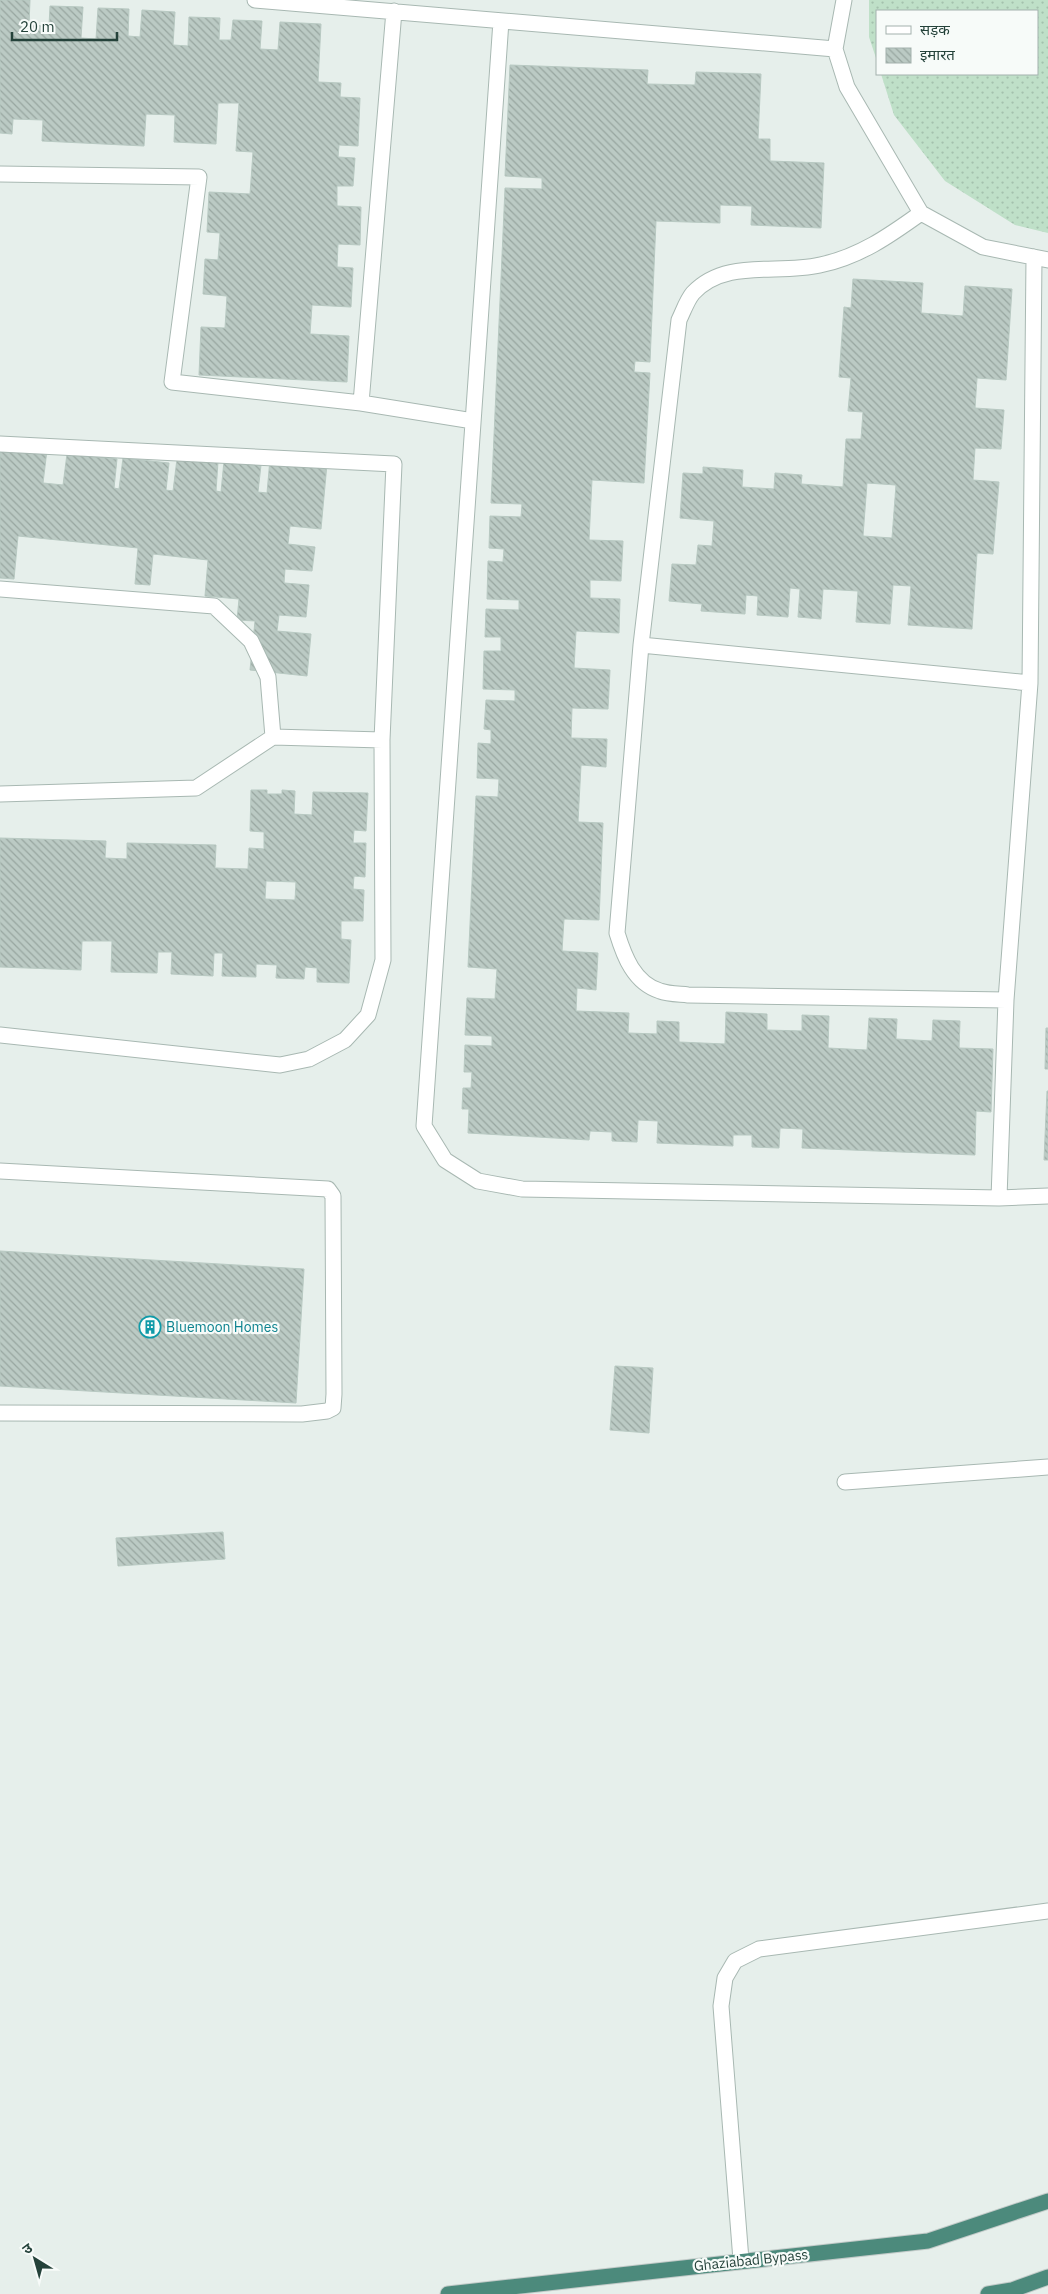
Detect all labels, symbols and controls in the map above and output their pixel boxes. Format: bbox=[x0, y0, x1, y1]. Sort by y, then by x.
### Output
scale bar bbox=[12, 10, 118, 42]
legend bbox=[876, 10, 1038, 75]
text: 20 m bbox=[20, 17, 55, 36]
text: सड़क bbox=[920, 20, 950, 39]
text: इमारत bbox=[920, 45, 955, 64]
building icon: Bluemoon Homes bbox=[138, 1315, 162, 1339]
place label: Bluemoon Homes bbox=[166, 1318, 278, 1336]
north arrow bbox=[10, 2234, 60, 2284]
text: उ bbox=[18, 2238, 37, 2258]
street label: Ghaziabad Bypass bbox=[693, 2245, 809, 2275]

